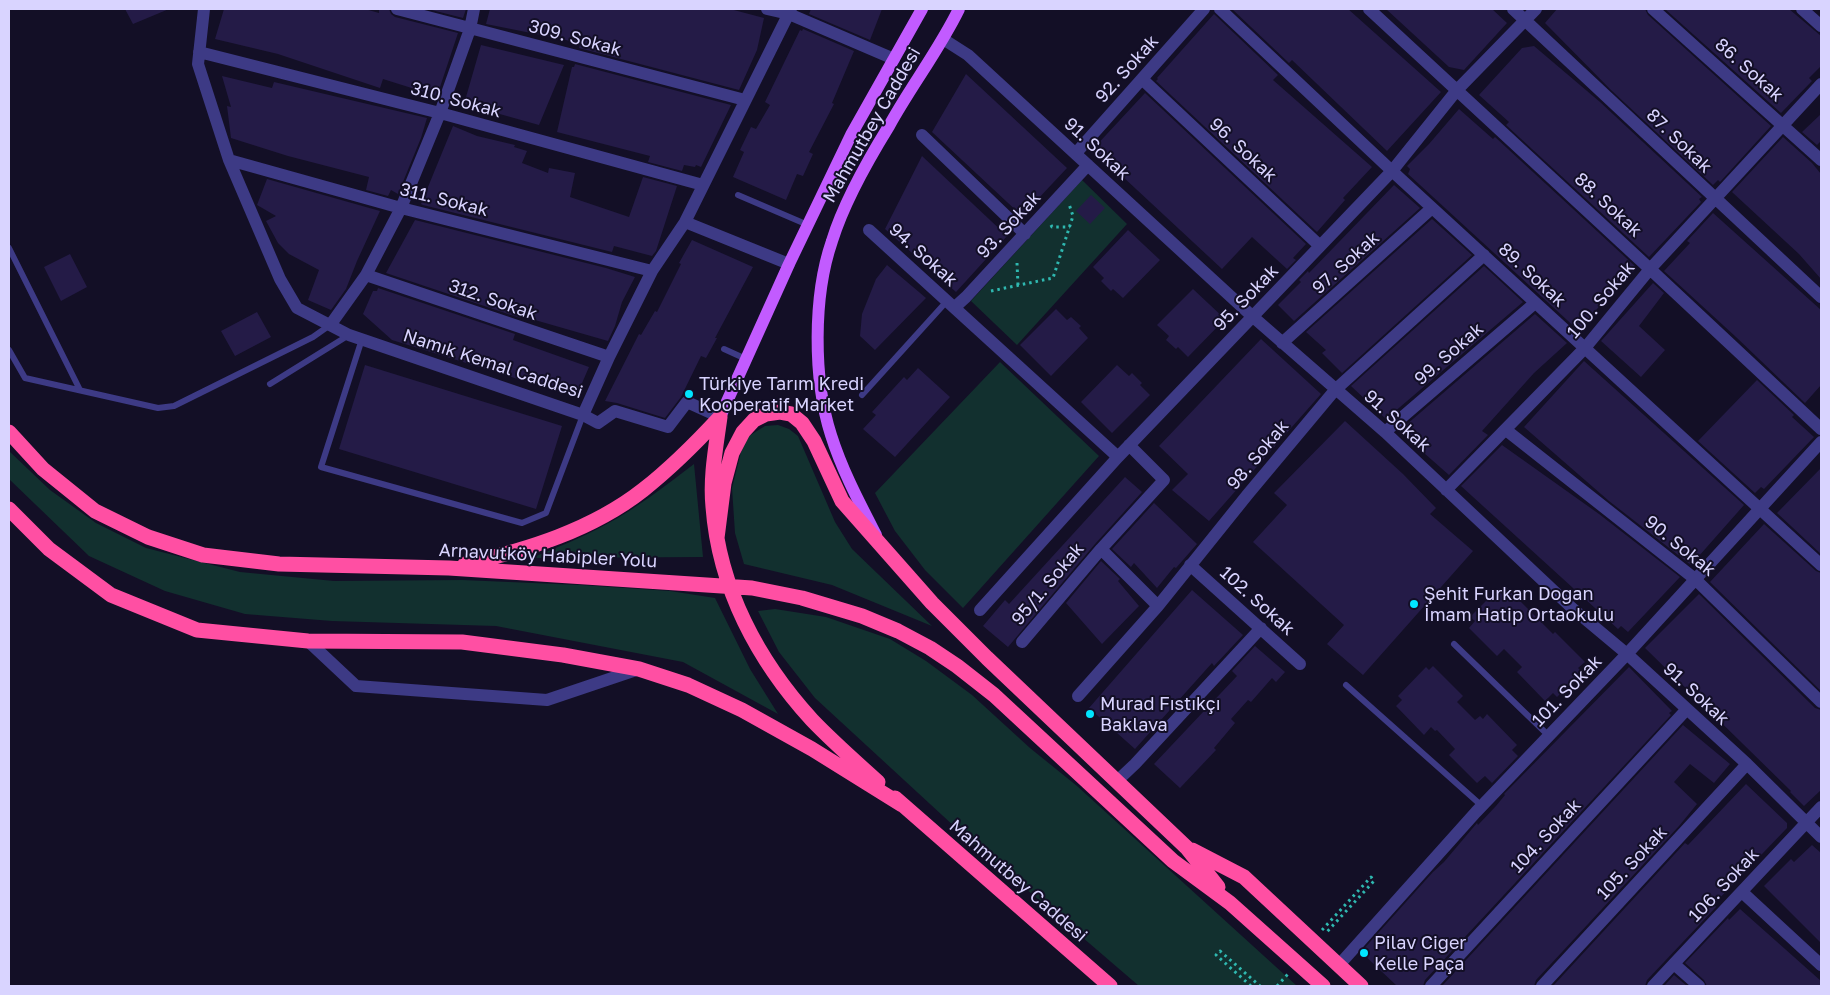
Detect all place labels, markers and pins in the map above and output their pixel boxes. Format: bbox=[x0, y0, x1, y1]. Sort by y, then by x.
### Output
place label: Türkiye Tarım Kredi Kooperatif Market bbox=[699, 373, 864, 416]
marker: Türkiye Tarım Kredi Kooperatif Market bbox=[683, 388, 695, 400]
place label: Şehit Furkan Doğan İmam Hatip Ortaokulu bbox=[1424, 583, 1614, 626]
marker: Şehit Furkan Doğan İmam Hatip Ortaokulu bbox=[1408, 598, 1420, 610]
place label: Murad Fıstıkçı Baklava bbox=[1100, 693, 1220, 736]
marker: Murad Fıstıkçı Baklava bbox=[1084, 708, 1096, 720]
place label: Pilav Ciğer Kelle Paça bbox=[1374, 932, 1466, 974]
marker: Pilav Ciğer Kelle Paça bbox=[1358, 947, 1370, 959]

